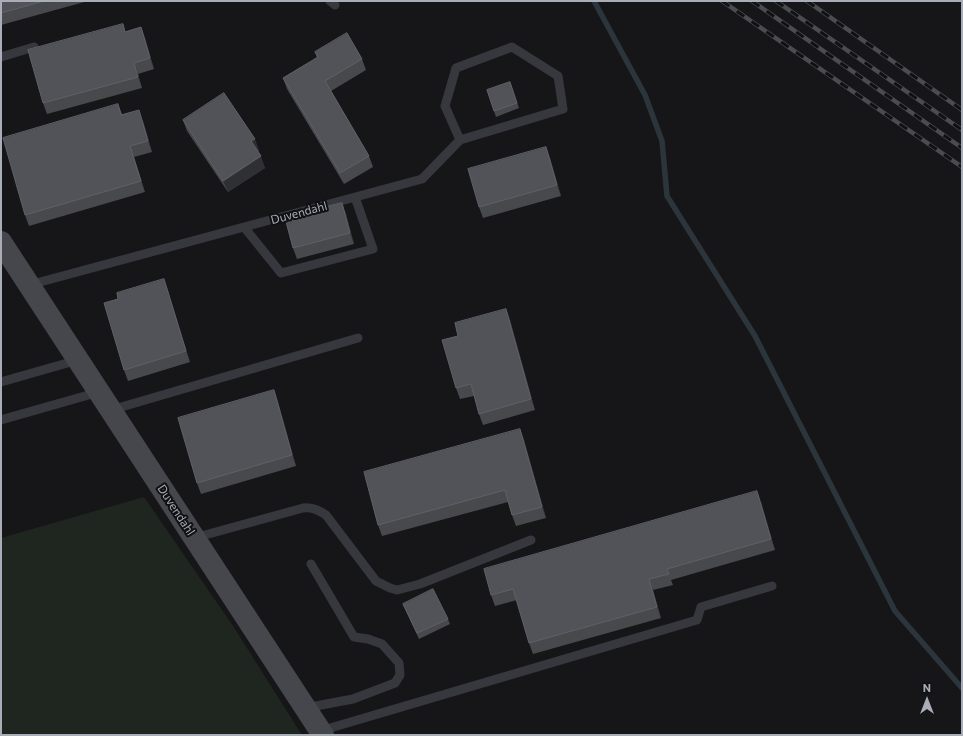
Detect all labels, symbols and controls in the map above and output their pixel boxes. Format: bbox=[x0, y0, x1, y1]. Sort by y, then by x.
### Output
street label: Duvendahl bbox=[269, 199, 329, 227]
street label: Duvendahl bbox=[154, 482, 198, 538]
north arrow bbox=[907, 680, 947, 720]
text: N bbox=[923, 681, 931, 694]

